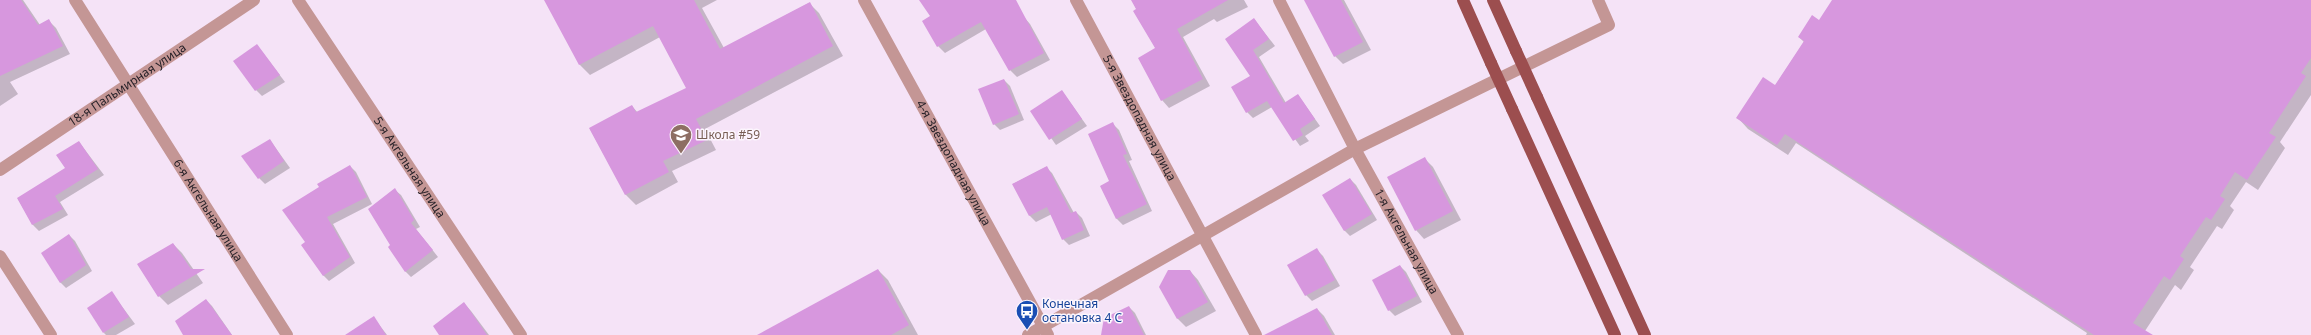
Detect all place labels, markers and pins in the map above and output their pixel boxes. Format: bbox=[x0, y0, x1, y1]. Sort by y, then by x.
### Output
school or university icon: Школа #59 bbox=[668, 122, 694, 155]
place label: Школа #59 bbox=[696, 126, 760, 143]
place label: Конечная остановка 4 С bbox=[1042, 295, 1122, 326]
bus stop icon: Конечная остановка 4 С bbox=[1014, 298, 1040, 331]

